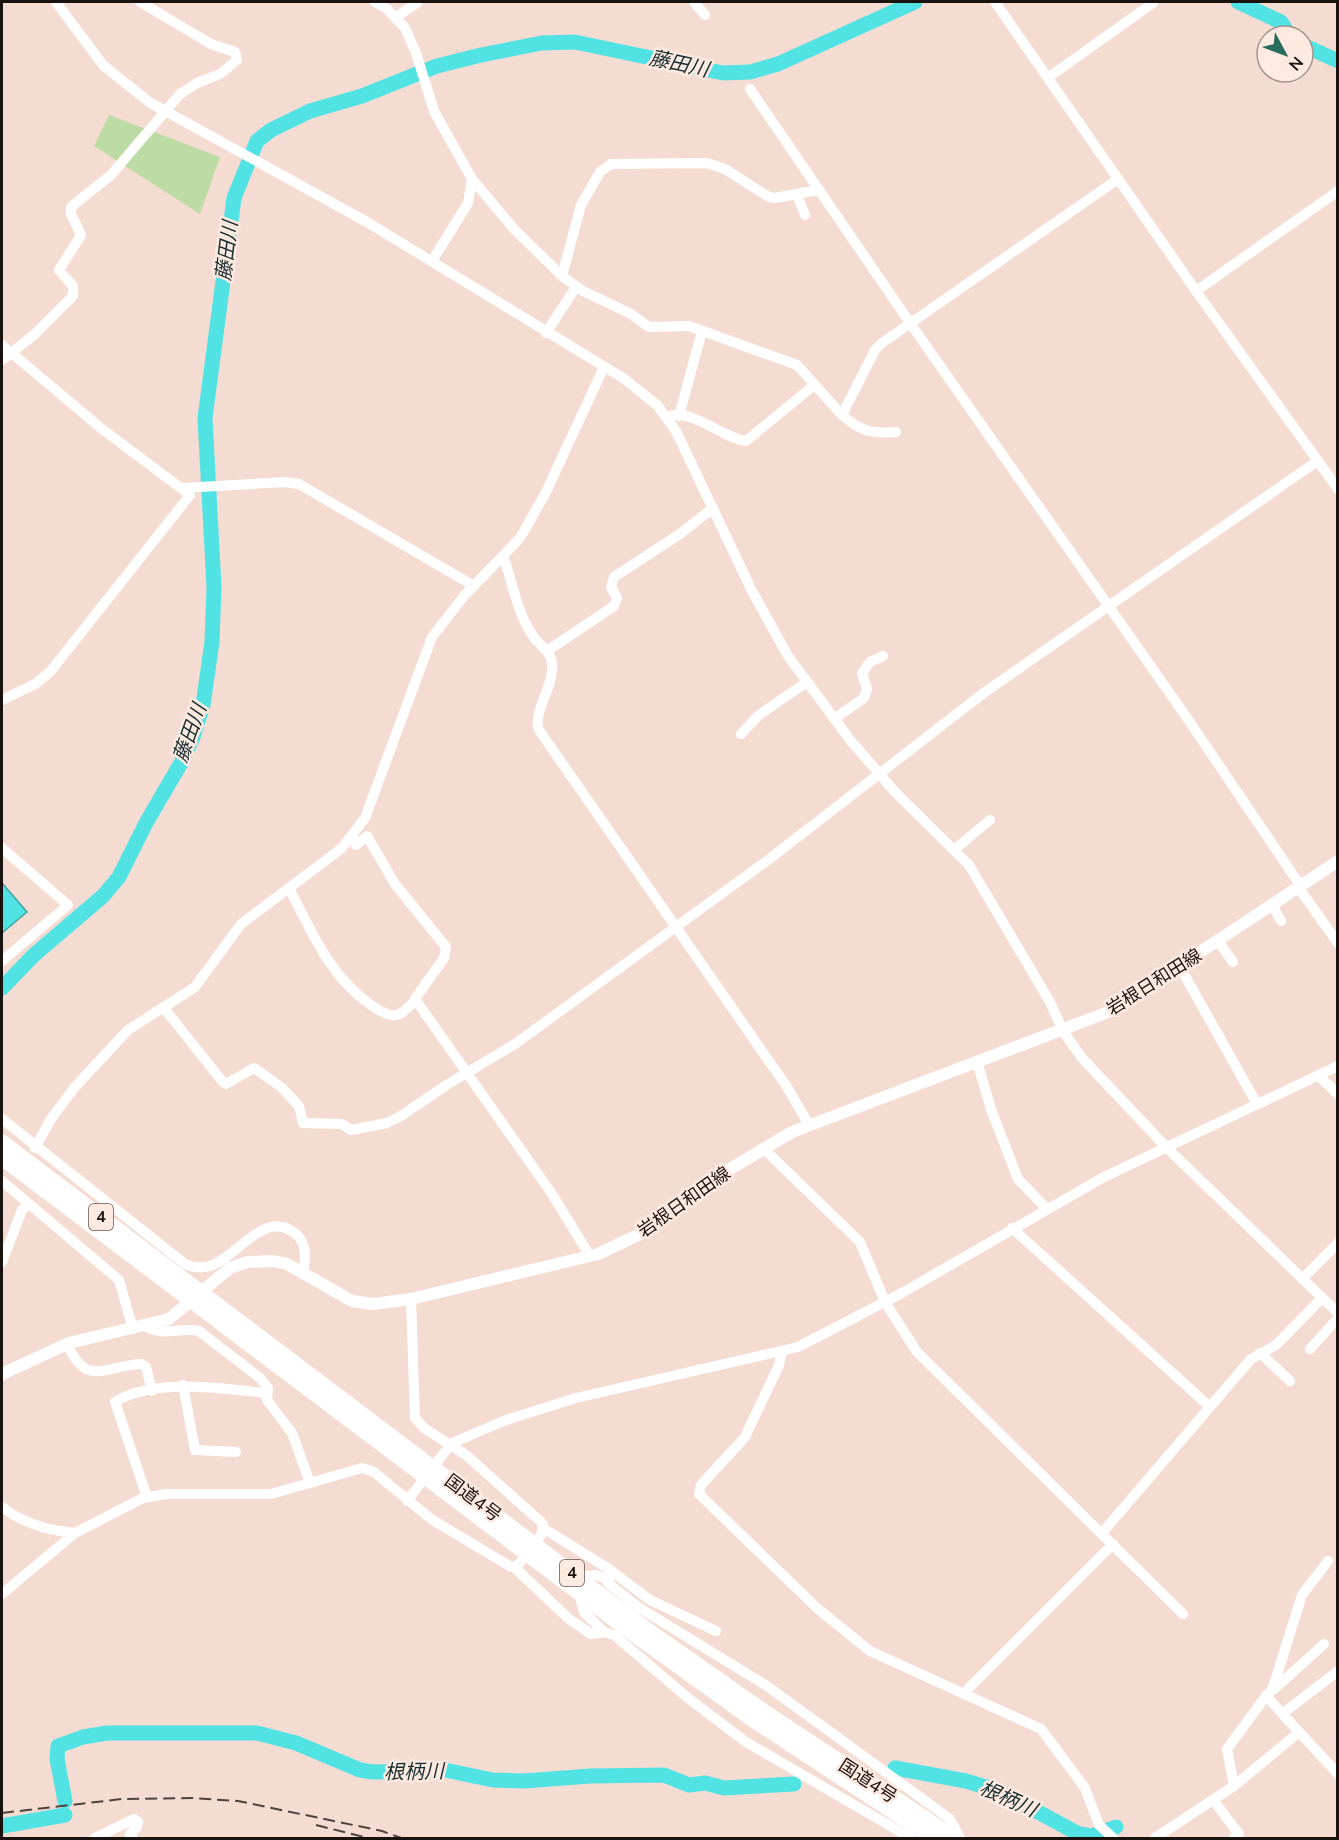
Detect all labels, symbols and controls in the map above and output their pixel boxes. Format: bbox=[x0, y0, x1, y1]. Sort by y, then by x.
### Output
north arrow bbox=[1255, 24, 1315, 84]
water label: 藤田川 bbox=[647, 45, 713, 84]
text: N bbox=[1283, 51, 1308, 75]
water label: 藤田川 bbox=[210, 218, 244, 282]
water label: 藤田川 bbox=[167, 698, 214, 766]
street label: 岩根日和田線 bbox=[1102, 943, 1206, 1021]
street label: 岩根日和田線 bbox=[633, 1161, 735, 1243]
road number: 4 bbox=[89, 1204, 113, 1230]
street label: 国道4号 bbox=[440, 1469, 506, 1527]
road number: 4 bbox=[560, 1560, 584, 1586]
street label: 国道4号 bbox=[834, 1753, 902, 1809]
water label: 根柄川 bbox=[384, 1758, 446, 1786]
water label: 根柄川 bbox=[975, 1774, 1043, 1824]

